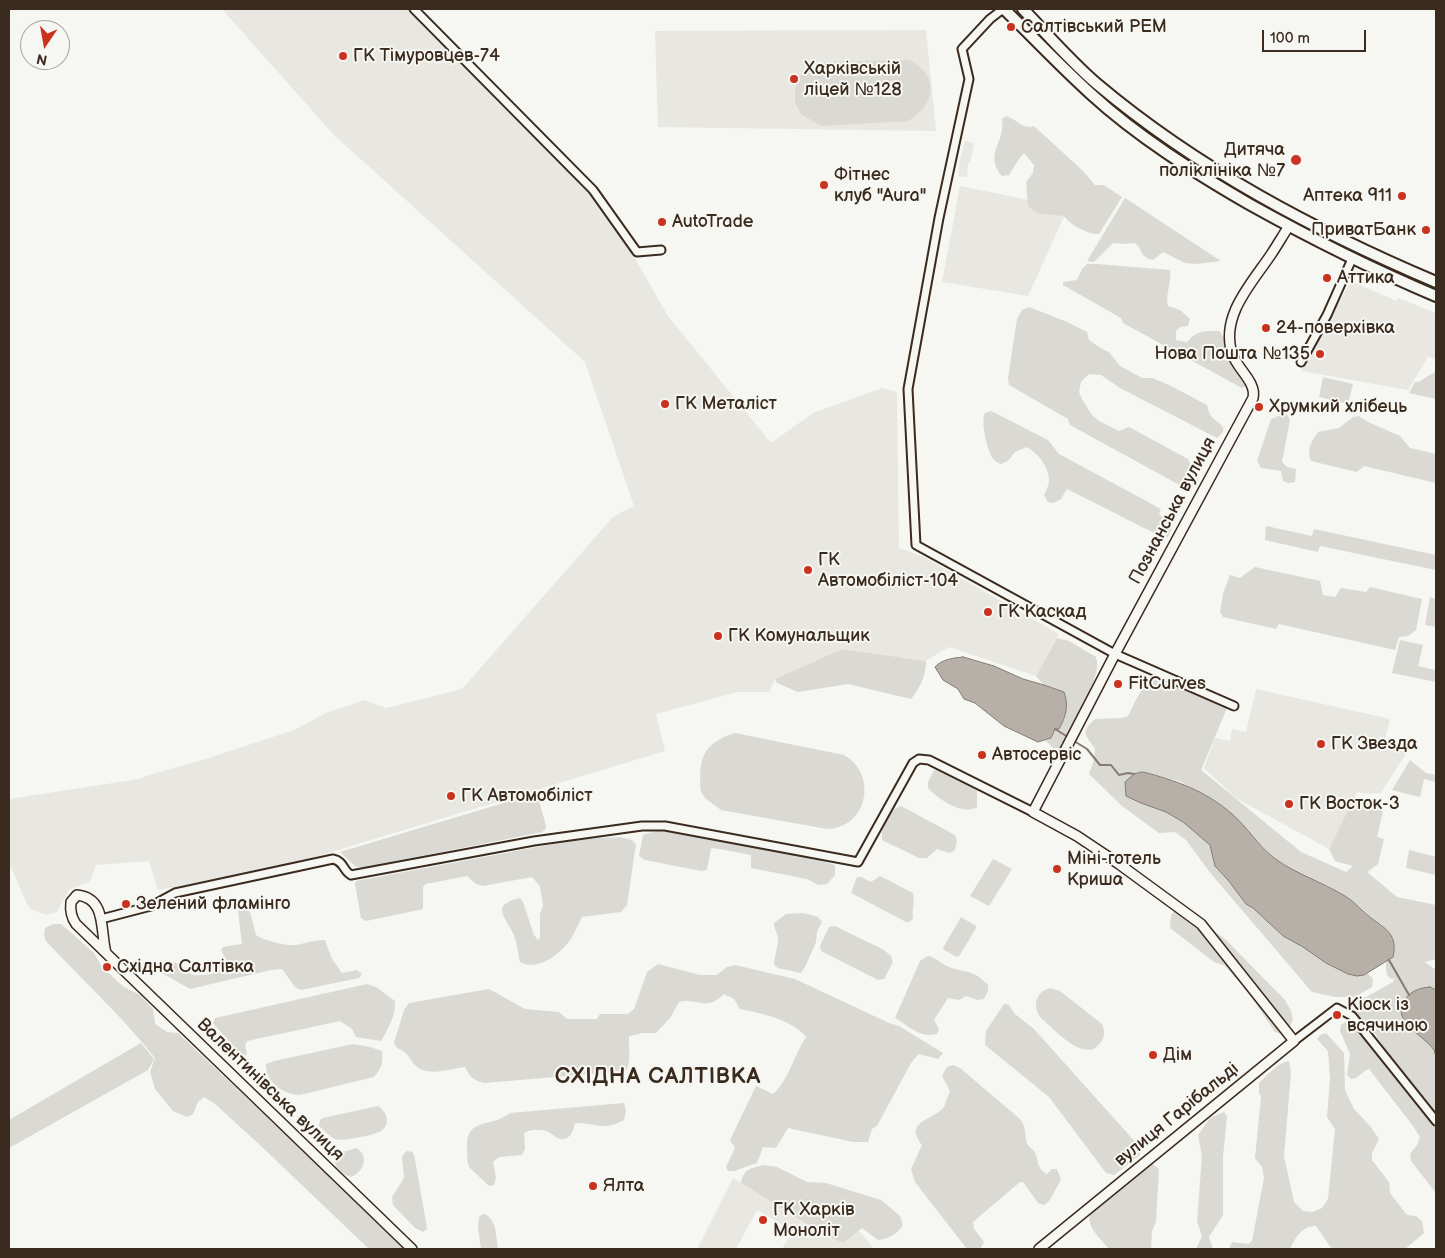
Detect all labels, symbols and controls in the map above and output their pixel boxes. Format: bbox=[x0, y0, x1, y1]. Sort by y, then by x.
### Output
place label: Салтівський РЕМ bbox=[1021, 16, 1167, 38]
north arrow bbox=[20, 20, 70, 70]
scale bar bbox=[1265, 20, 1369, 52]
marker: Салтівський РЕМ bbox=[1005, 21, 1017, 33]
text: 100 m bbox=[1270, 29, 1310, 48]
place label: ГК Тімуровцев-74 bbox=[353, 45, 500, 67]
text: N bbox=[35, 50, 49, 69]
marker: ГК Тімуровцев-74 bbox=[337, 50, 349, 62]
place label: Харківській ліцей №128 bbox=[804, 58, 902, 100]
marker: Харківській ліцей №128 bbox=[788, 73, 800, 85]
place label: Дитяча поліклініка №7 bbox=[1159, 139, 1285, 182]
marker: Дитяча поліклініка №7 bbox=[1289, 153, 1303, 167]
place label: Фітнес клуб "Aura" bbox=[834, 164, 926, 206]
marker: Фітнес клуб "Aura" bbox=[818, 179, 830, 191]
place label: Аптека 911 bbox=[1303, 185, 1392, 207]
marker: Аптека 911 bbox=[1396, 190, 1408, 202]
place label: AutoTrade bbox=[672, 211, 753, 233]
marker: AutoTrade bbox=[656, 216, 668, 228]
place label: ПриватБанк bbox=[1311, 219, 1416, 241]
marker: ПриватБанк bbox=[1420, 224, 1432, 236]
place label: Аттика bbox=[1337, 267, 1395, 289]
marker: Аттика bbox=[1321, 272, 1333, 284]
place label: 24-поверхівка bbox=[1276, 317, 1395, 339]
marker: 24-поверхівка bbox=[1260, 322, 1272, 334]
place label: Нова Пошта №135 bbox=[1154, 343, 1310, 365]
marker: Нова Пошта №135 bbox=[1314, 348, 1326, 360]
place label: ГК Металіст bbox=[675, 393, 777, 415]
place label: Хрумкий хлібець bbox=[1269, 396, 1407, 418]
marker: ГК Металіст bbox=[659, 398, 671, 410]
marker: Хрумкий хлібець bbox=[1253, 401, 1265, 413]
street label: Познанська вулиця bbox=[1125, 434, 1221, 588]
place label: ГК Автомобіліст-104 bbox=[818, 549, 958, 592]
marker: ГК Автомобіліст-104 bbox=[802, 564, 814, 576]
place label: ГК Каскад bbox=[998, 601, 1086, 623]
marker: ГК Каскад bbox=[982, 606, 994, 618]
place label: ГК Комунальщик bbox=[728, 625, 870, 647]
marker: ГК Комунальщик bbox=[712, 630, 724, 642]
place label: FitCurves bbox=[1128, 673, 1206, 695]
marker: FitCurves bbox=[1112, 678, 1124, 690]
place label: ГК Звезда bbox=[1331, 733, 1418, 755]
marker: ГК Звезда bbox=[1315, 738, 1327, 750]
place label: Автосервіс bbox=[992, 744, 1081, 766]
marker: Автосервіс bbox=[976, 749, 988, 761]
place label: ГК Автомобіліст bbox=[461, 785, 593, 807]
marker: ГК Автомобіліст bbox=[445, 790, 457, 802]
place label: ГК Восток-3 bbox=[1299, 793, 1400, 815]
marker: ГК Восток-3 bbox=[1283, 798, 1295, 810]
place label: Міні-готель Криша bbox=[1067, 848, 1161, 891]
marker: Міні-готель Криша bbox=[1051, 863, 1063, 875]
place label: Зелений фламінго bbox=[136, 893, 290, 915]
marker: Зелений фламінго bbox=[120, 898, 132, 910]
place label: Східна Cалтівка bbox=[117, 956, 254, 978]
marker: Східна Cалтівка bbox=[101, 961, 113, 973]
place label: Кіоск із всячиною bbox=[1347, 994, 1428, 1036]
marker: Кіоск із всячиною bbox=[1331, 1009, 1343, 1021]
street label: Валентинівська вулиця bbox=[192, 1014, 348, 1166]
place label: Дім bbox=[1163, 1044, 1192, 1066]
marker: Дім bbox=[1147, 1049, 1159, 1061]
street label: вулиця Гарібальді bbox=[1111, 1058, 1243, 1172]
district label: СХІДНА САЛТІВКА bbox=[553, 1064, 763, 1090]
place label: Ялта bbox=[603, 1175, 644, 1197]
marker: Ялта bbox=[587, 1180, 599, 1192]
place label: ГК Харків Моноліт bbox=[773, 1199, 855, 1242]
marker: ГК Харків Моноліт bbox=[757, 1214, 769, 1226]

